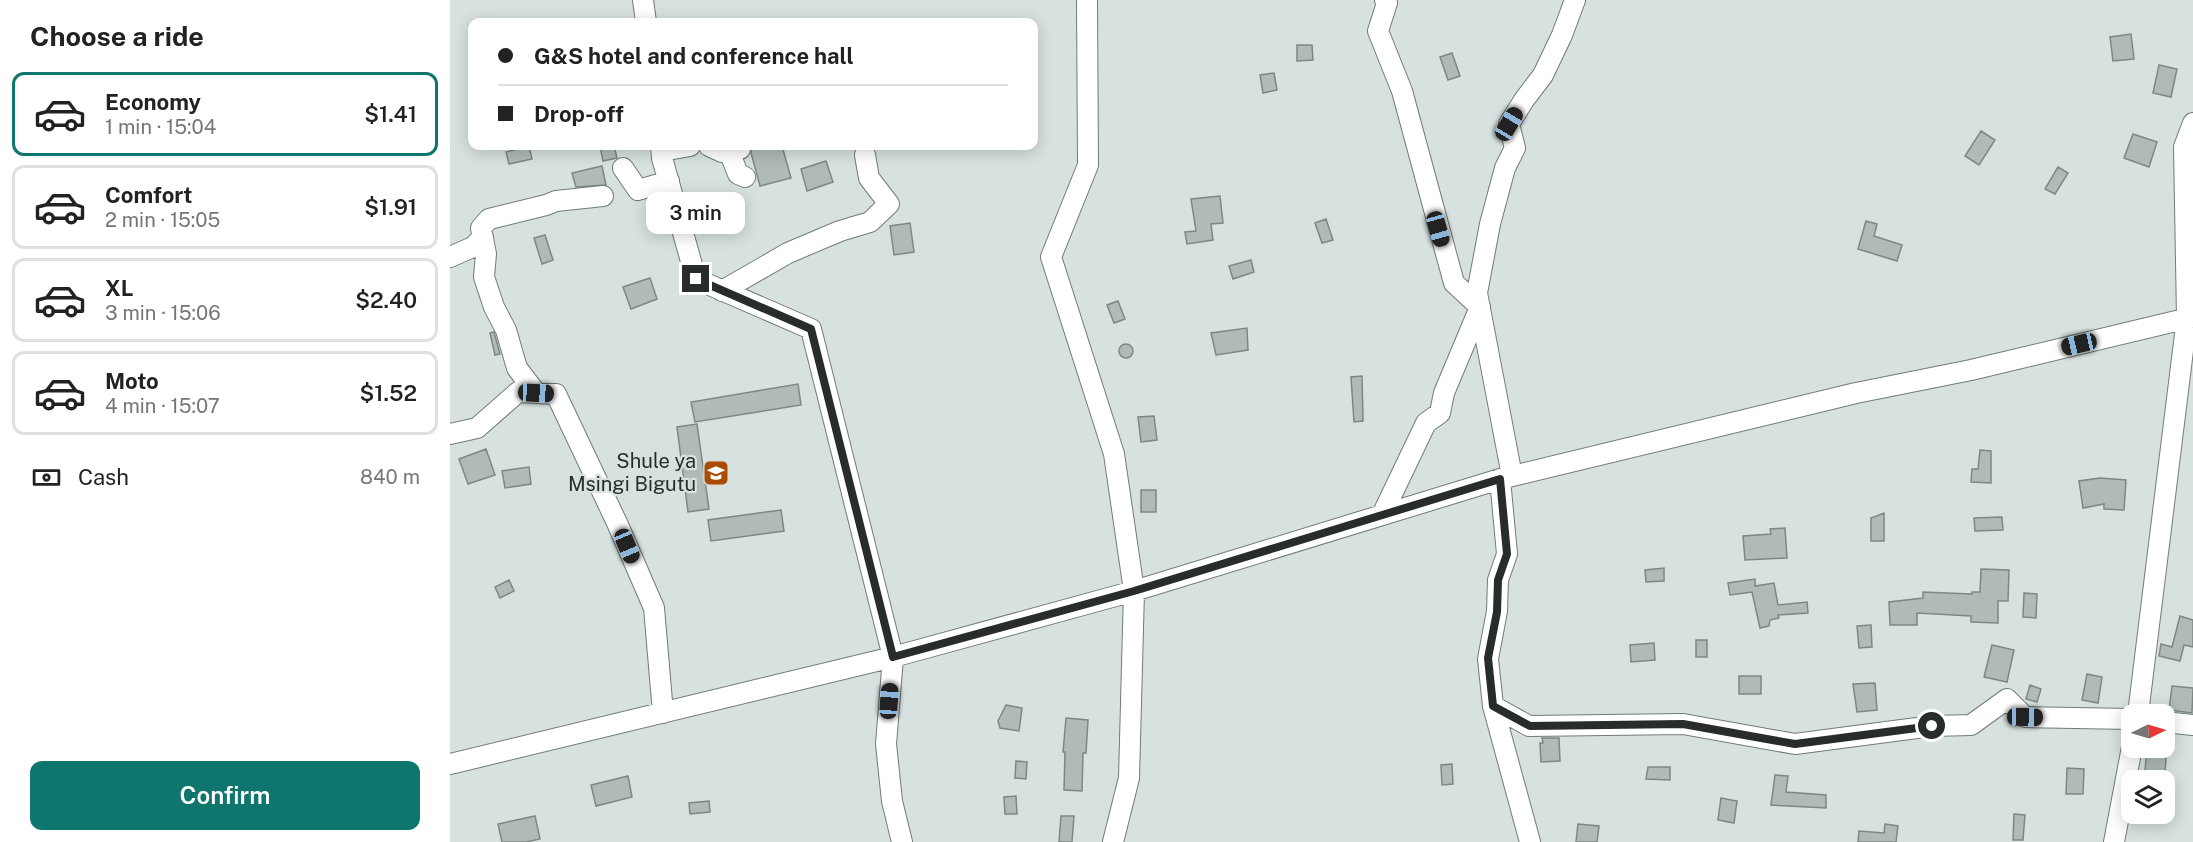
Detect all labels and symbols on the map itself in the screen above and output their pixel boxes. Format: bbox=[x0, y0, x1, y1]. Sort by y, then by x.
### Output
car bbox=[1492, 104, 1526, 144]
callout: 3 min bbox=[646, 192, 746, 234]
car bbox=[1424, 209, 1452, 249]
route end bbox=[682, 265, 709, 292]
car bbox=[2059, 331, 2099, 357]
car bbox=[518, 383, 554, 403]
place label: Shule ya Msingi Bigutu bbox=[568, 449, 696, 496]
school or university icon: Shule ya Msingi Bigutu bbox=[701, 458, 731, 488]
car bbox=[612, 526, 642, 566]
car bbox=[879, 682, 899, 720]
north arrow bbox=[2121, 704, 2175, 758]
car bbox=[2007, 708, 2043, 726]
route start bbox=[1918, 712, 1945, 739]

